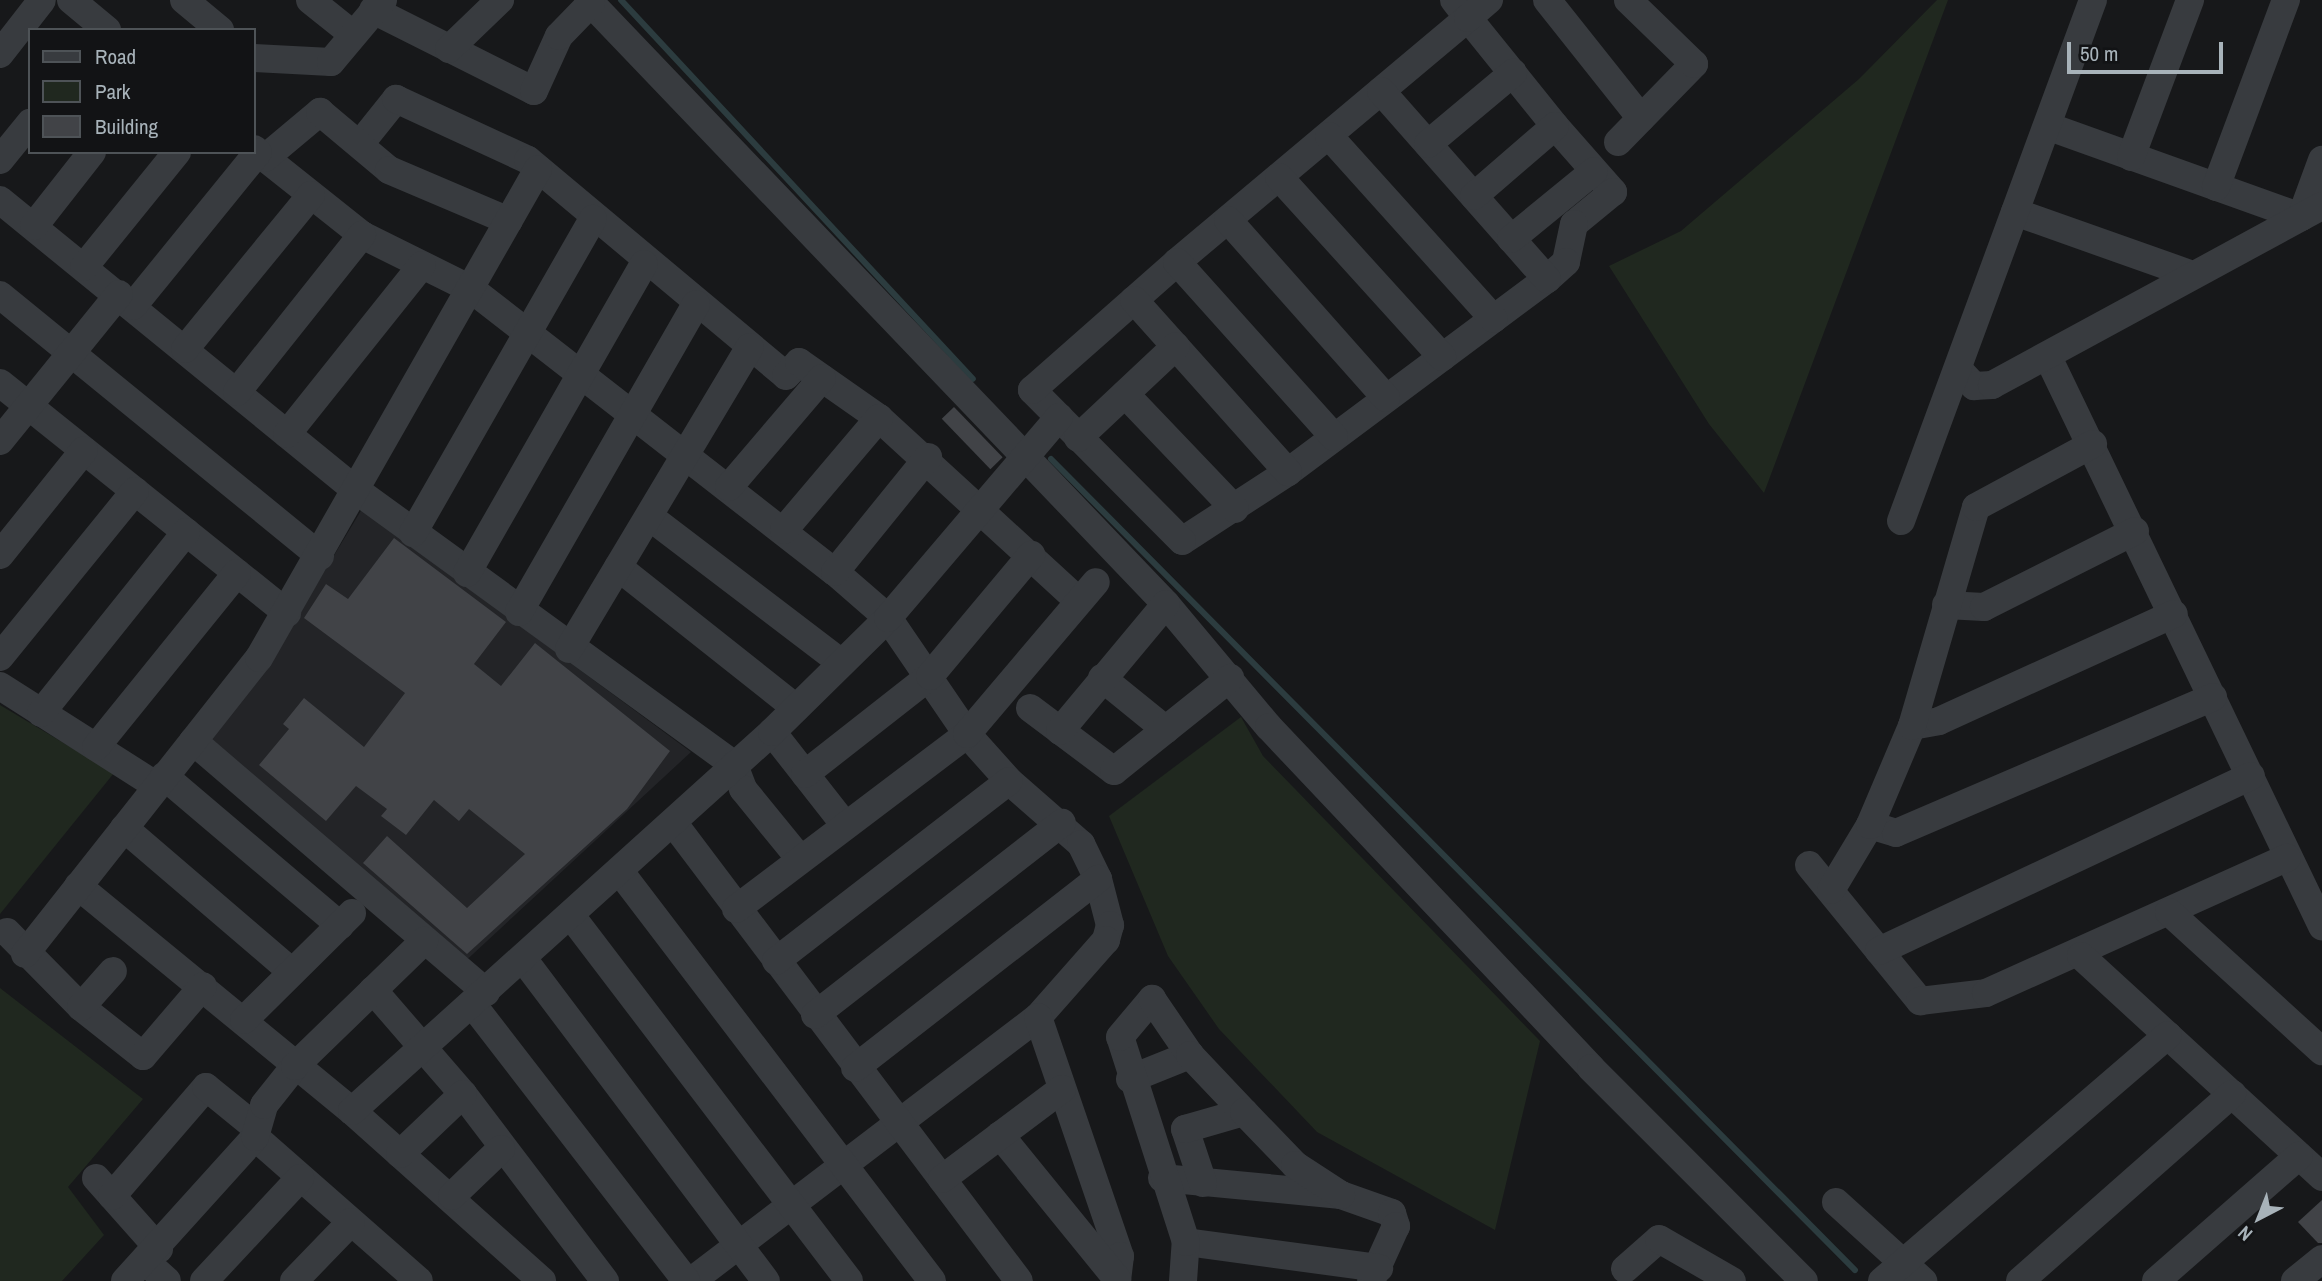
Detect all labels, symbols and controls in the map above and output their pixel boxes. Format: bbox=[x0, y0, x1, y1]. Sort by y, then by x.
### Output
legend bbox=[28, 28, 256, 154]
scale bar bbox=[2070, 28, 2226, 72]
text: 50 m bbox=[2080, 39, 2118, 68]
text: Road bbox=[95, 42, 136, 71]
text: Park bbox=[95, 77, 130, 106]
text: Building bbox=[95, 112, 158, 141]
north arrow bbox=[2224, 1183, 2294, 1253]
text: N bbox=[2232, 1220, 2258, 1247]

